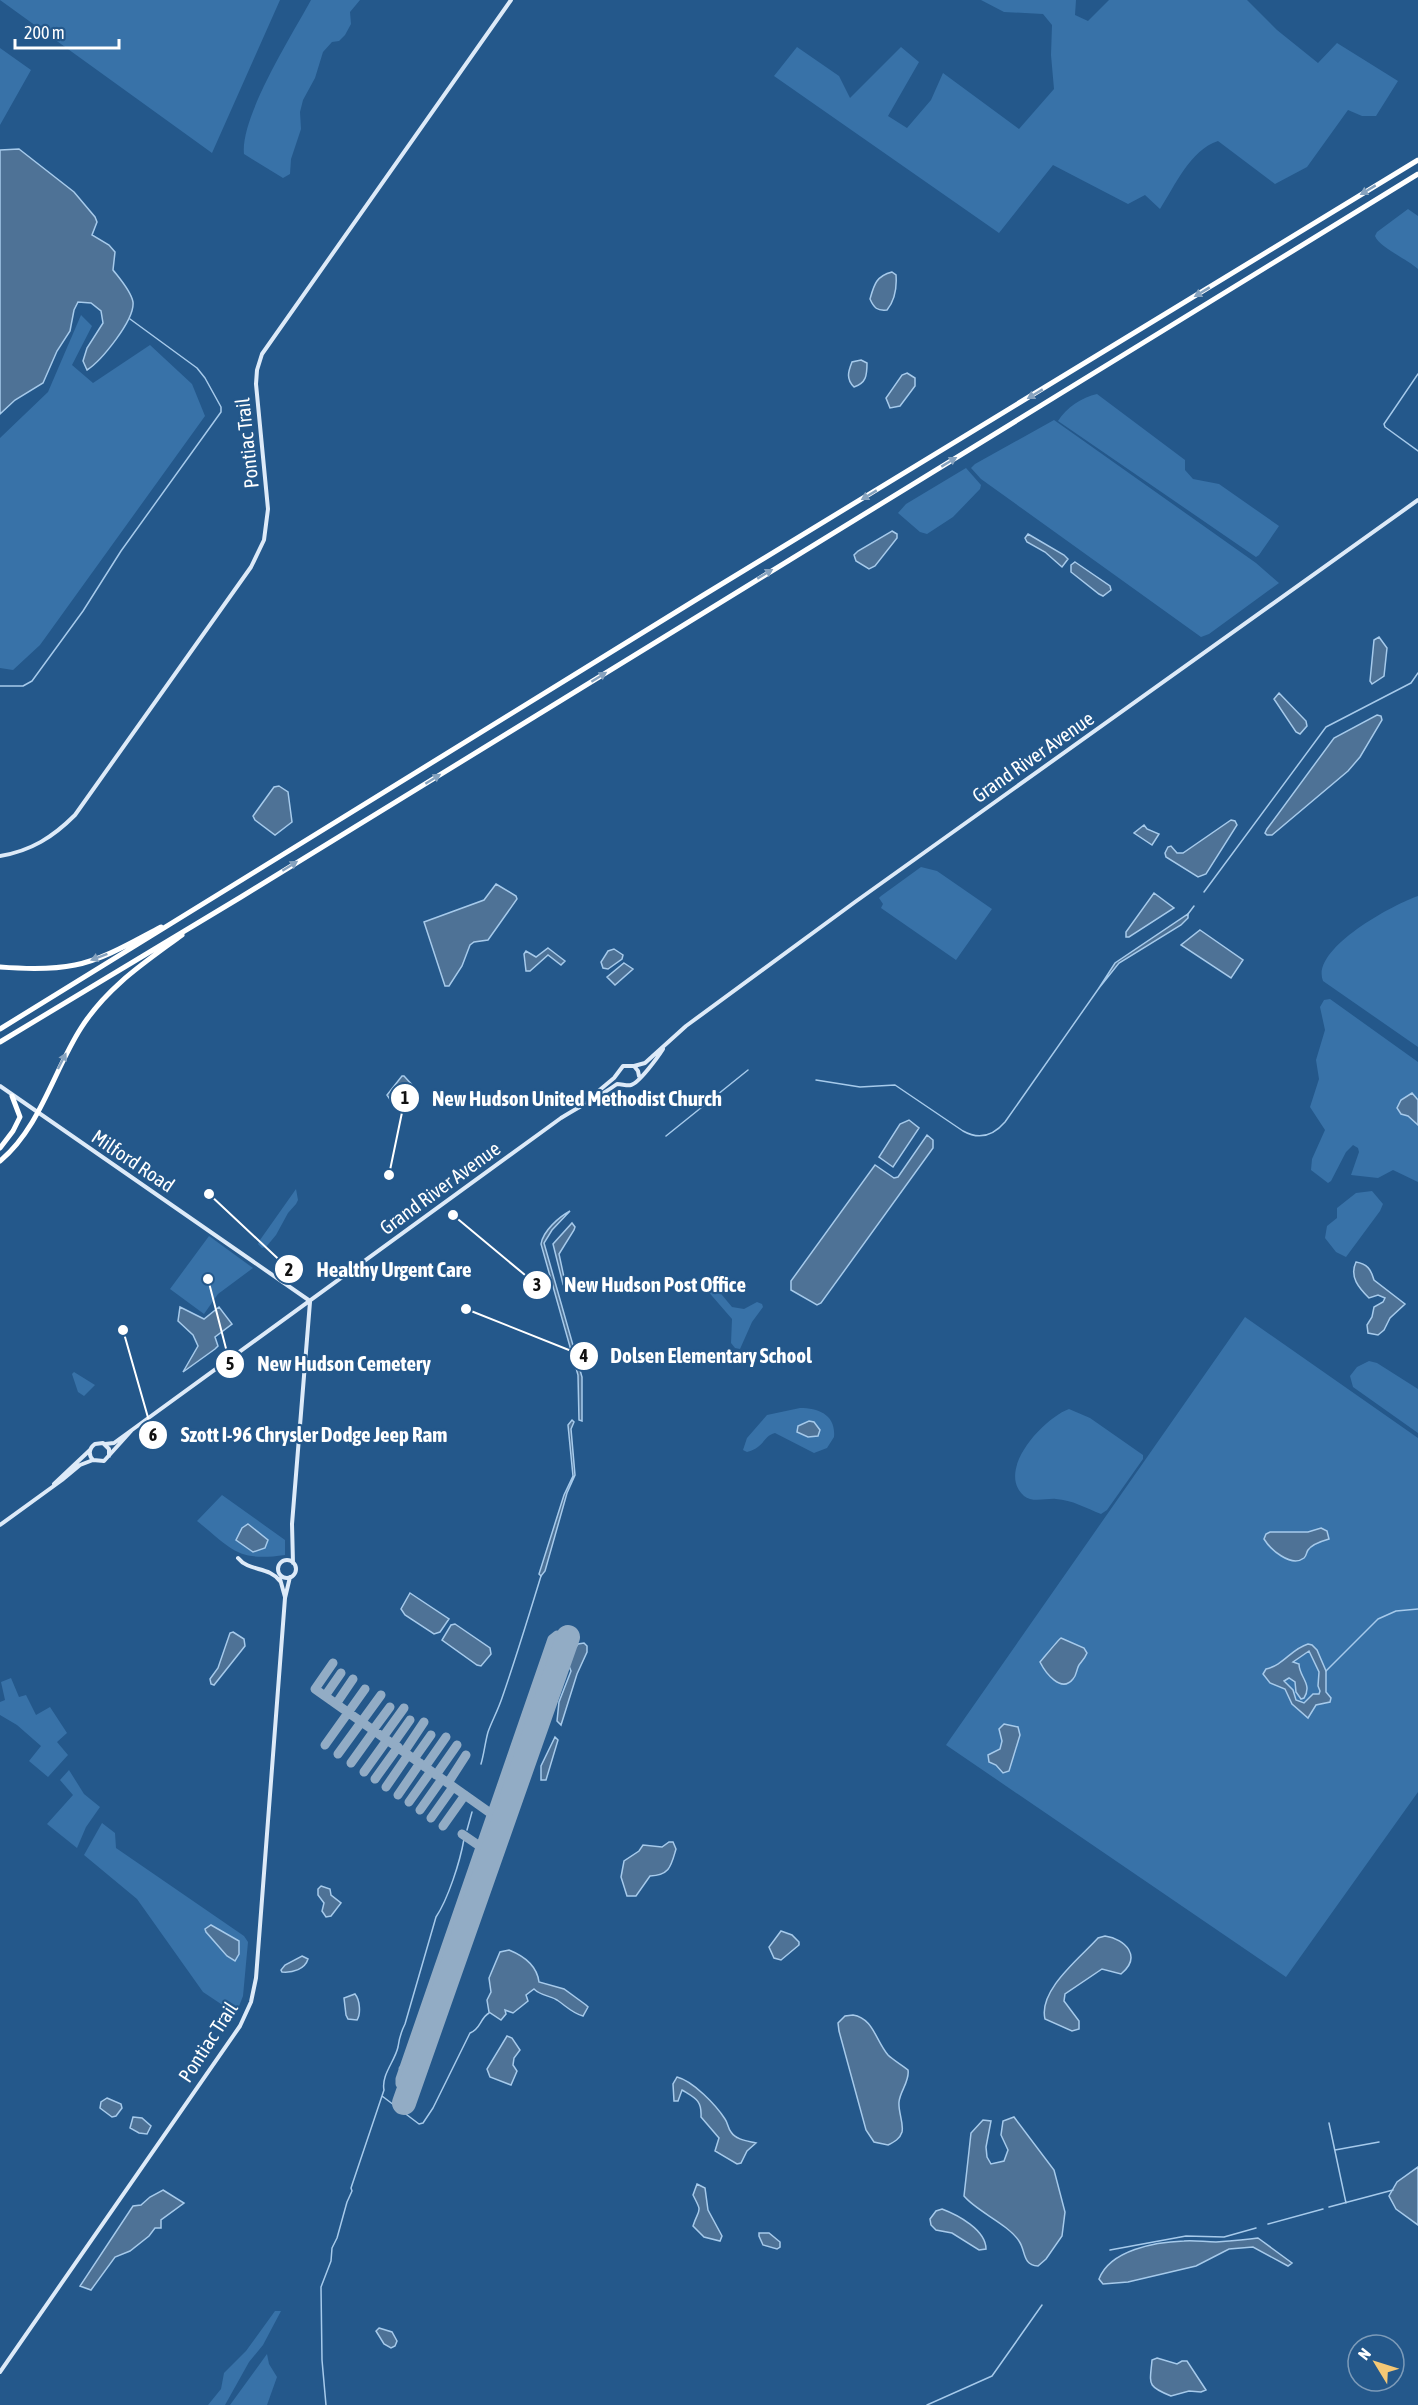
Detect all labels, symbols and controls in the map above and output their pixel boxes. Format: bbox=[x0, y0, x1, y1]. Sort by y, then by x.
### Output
scale bar bbox=[15, 12, 118, 50]
text: 200 m bbox=[24, 22, 65, 43]
one-way arrow bbox=[1360, 185, 1376, 196]
one-way arrow bbox=[1193, 286, 1210, 297]
one-way arrow bbox=[1027, 388, 1043, 399]
street label: Pontiac Trail bbox=[230, 396, 263, 489]
one-way arrow bbox=[941, 456, 957, 467]
one-way arrow bbox=[861, 490, 877, 501]
one-way arrow bbox=[757, 569, 773, 580]
one-way arrow bbox=[591, 671, 607, 682]
street label: Grand River Avenue bbox=[968, 706, 1098, 807]
one-way arrow bbox=[424, 773, 441, 784]
one-way arrow bbox=[282, 861, 298, 872]
one-way arrow bbox=[90, 952, 108, 962]
one-way arrow bbox=[57, 1052, 67, 1070]
callout: New Hudson United Methodist Church bbox=[390, 1079, 734, 1118]
text: New Hudson United Methodist Church bbox=[432, 1086, 722, 1110]
text: 1 bbox=[401, 1087, 409, 1108]
street label: Milford Road bbox=[88, 1125, 179, 1197]
street label: Grand River Avenue bbox=[375, 1136, 504, 1239]
callout: Healthy Urgent Care bbox=[274, 1250, 483, 1289]
text: Healthy Urgent Care bbox=[317, 1257, 471, 1281]
text: 2 bbox=[285, 1259, 293, 1280]
callout: New Hudson Post Office bbox=[522, 1265, 758, 1304]
text: New Hudson Post Office bbox=[564, 1272, 746, 1296]
text: 3 bbox=[533, 1274, 541, 1295]
callout: Dolsen Elementary School bbox=[569, 1336, 824, 1375]
text: Dolsen Elementary School bbox=[610, 1343, 812, 1367]
callout: New Hudson Cemetery bbox=[215, 1345, 443, 1384]
text: 4 bbox=[579, 1345, 588, 1366]
text: New Hudson Cemetery bbox=[257, 1351, 431, 1375]
text: 5 bbox=[226, 1353, 234, 1374]
callout: Szott I-96 Chrysler Dodge Jeep Ram bbox=[138, 1415, 459, 1454]
text: Szott I-96 Chrysler Dodge Jeep Ram bbox=[181, 1422, 447, 1446]
text: 6 bbox=[149, 1424, 157, 1445]
street label: Pontiac Trail bbox=[173, 1997, 242, 2086]
north arrow bbox=[1346, 2333, 1406, 2393]
text: N bbox=[1354, 2344, 1374, 2363]

